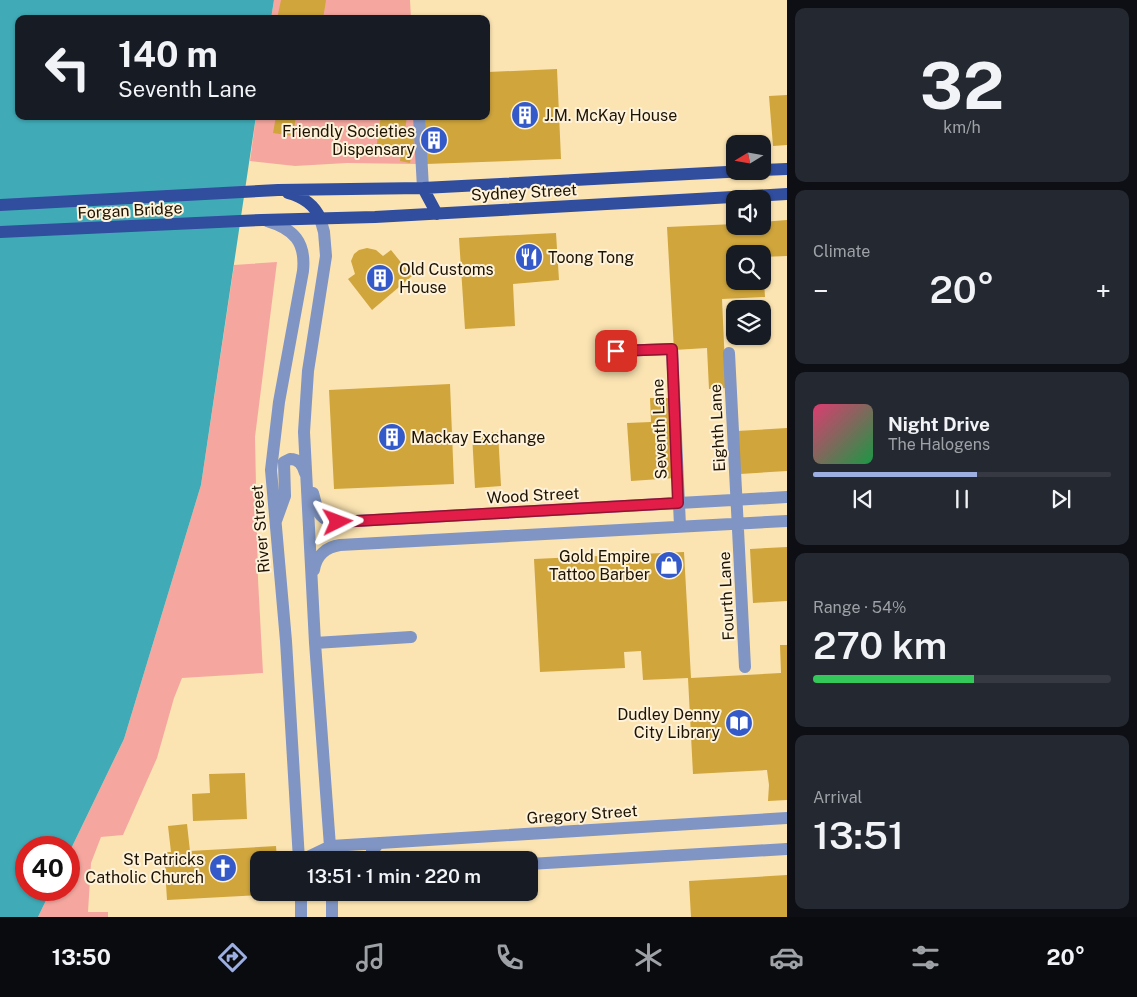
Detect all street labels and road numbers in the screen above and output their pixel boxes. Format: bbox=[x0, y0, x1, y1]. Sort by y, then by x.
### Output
street label: Sydney Street bbox=[471, 180, 578, 205]
street label: Forgan Bridge bbox=[77, 198, 183, 223]
street label: Seventh Lane bbox=[648, 378, 671, 480]
street label: Eighth Lane bbox=[706, 384, 729, 472]
street label: River Street bbox=[247, 484, 274, 574]
street label: Wood Street bbox=[486, 484, 580, 507]
street label: Fourth Lane bbox=[715, 551, 738, 641]
street label: Gregory Street bbox=[526, 801, 638, 828]

